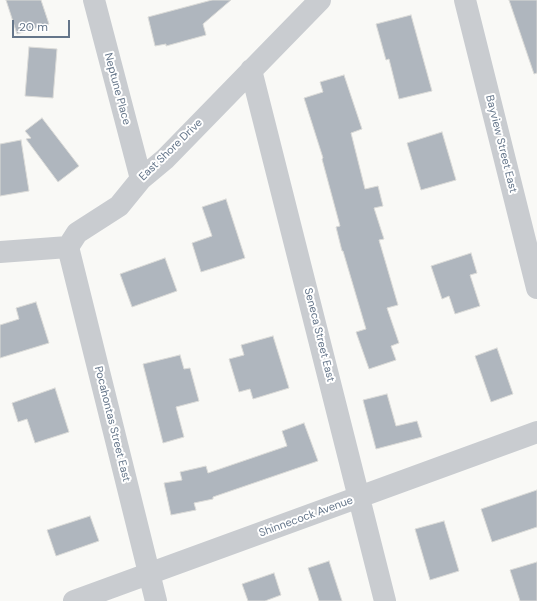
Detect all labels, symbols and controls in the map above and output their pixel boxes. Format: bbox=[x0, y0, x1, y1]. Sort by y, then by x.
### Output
scale bar bbox=[14, 12, 72, 38]
text: 20 m bbox=[19, 19, 48, 35]
street label: Neptune Place bbox=[101, 52, 133, 126]
street label: Bayview Street East bbox=[482, 94, 520, 194]
street label: East Shore Drive bbox=[137, 116, 205, 184]
street label: Seneca Street East bbox=[301, 287, 337, 383]
street label: Pocahontas Street East bbox=[91, 365, 133, 483]
street label: Shinnecock Avenue bbox=[257, 494, 355, 540]

